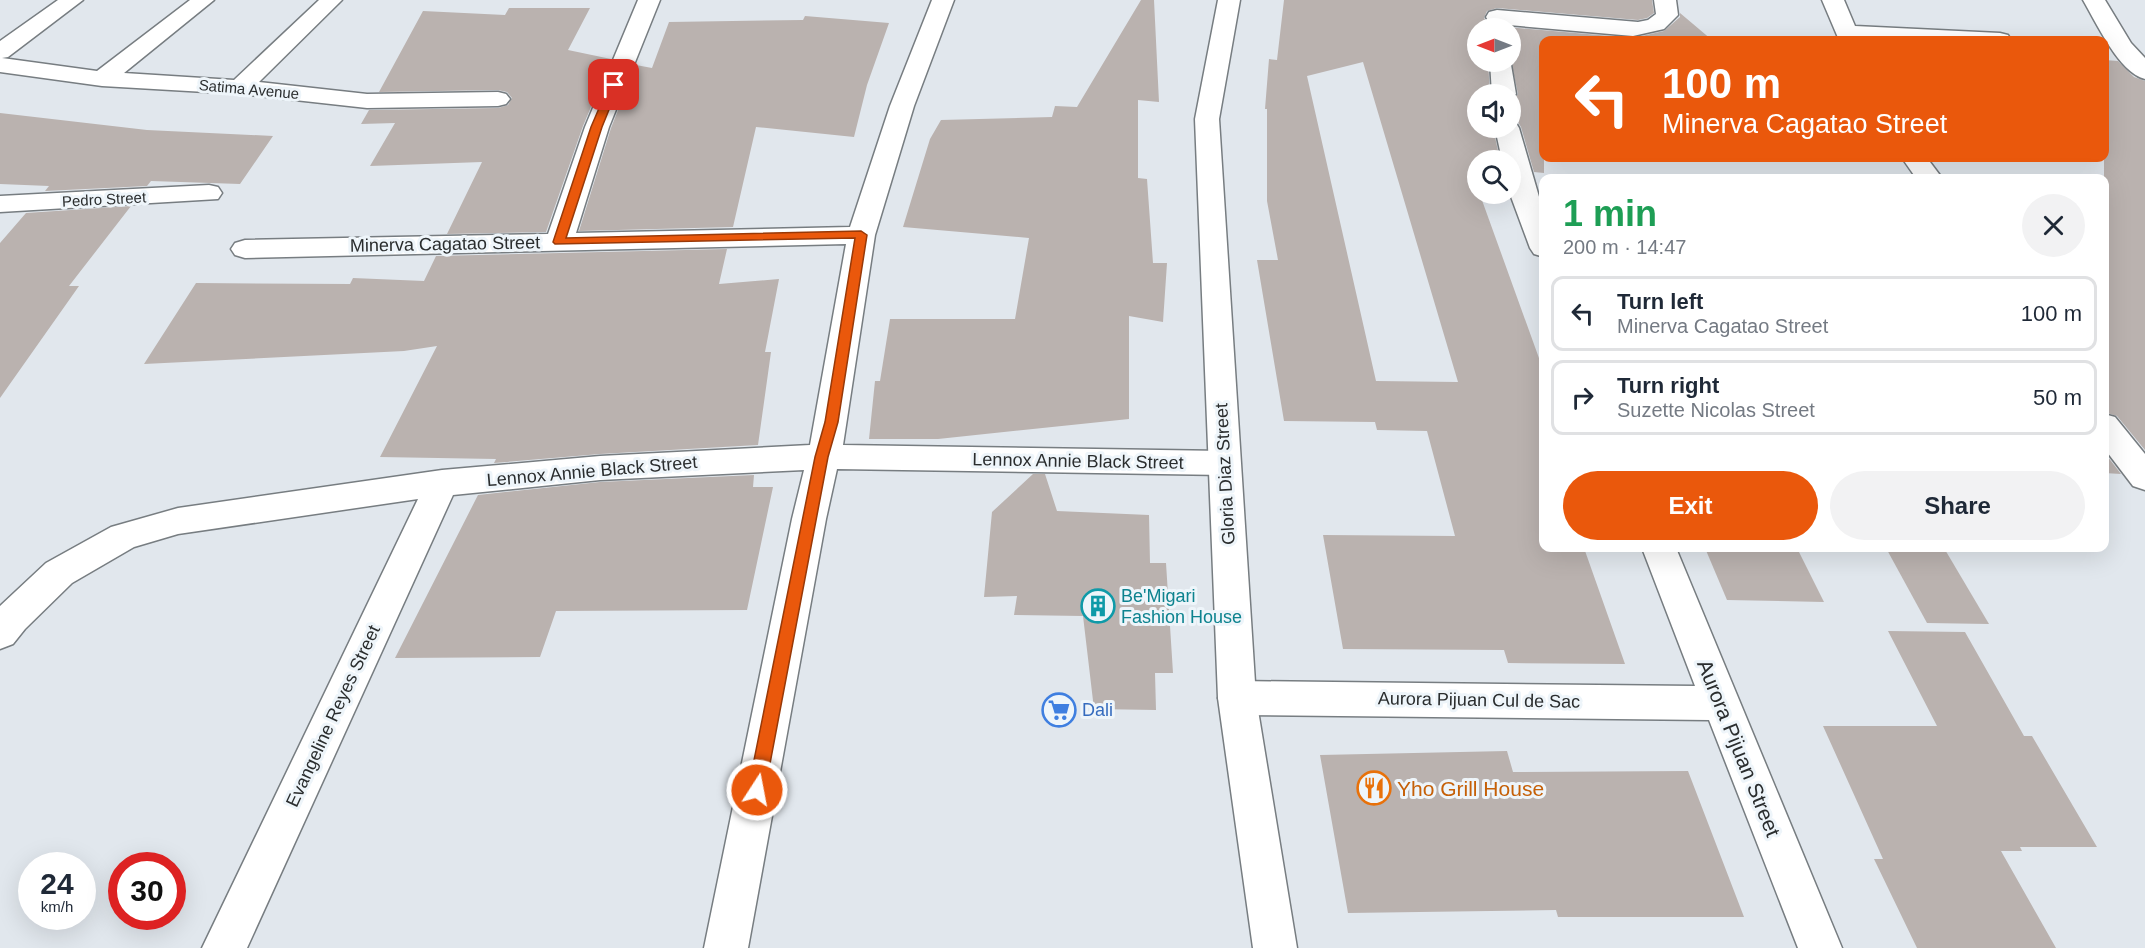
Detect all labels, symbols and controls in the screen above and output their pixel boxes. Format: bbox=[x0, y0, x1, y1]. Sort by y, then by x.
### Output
north arrow bbox=[1467, 18, 1521, 72]
map controls bbox=[1467, 18, 1521, 204]
pin bbox=[588, 59, 639, 110]
icon: left bbox=[1563, 60, 1641, 138]
text: 100 m bbox=[1662, 60, 1781, 107]
icon: arrive bbox=[597, 68, 630, 101]
street label: Satima Avenue bbox=[198, 76, 300, 102]
button: sound bbox=[1467, 84, 1521, 138]
text: Minerva Cagatao Street bbox=[1662, 109, 1947, 139]
button: search bbox=[1467, 150, 1521, 204]
street label: Pedro Street bbox=[62, 188, 147, 210]
text: 1 min bbox=[1563, 193, 1657, 234]
button: close bbox=[2022, 194, 2085, 257]
street label: Minerva Cagatao Street bbox=[350, 232, 540, 256]
text: 200 m · 14:47 bbox=[1563, 236, 1686, 258]
text: Turn left bbox=[1617, 289, 1703, 314]
icon: left bbox=[1566, 297, 1599, 330]
text: 100 m bbox=[2021, 301, 2082, 326]
text: Minerva Cagatao Street bbox=[1617, 315, 1828, 337]
text: Turn right bbox=[1617, 373, 1719, 398]
icon: right bbox=[1566, 381, 1599, 414]
text: 50 m bbox=[2033, 385, 2082, 410]
text: Suzette Nicolas Street bbox=[1617, 399, 1815, 421]
street label: Gloria Diaz Street bbox=[1211, 403, 1239, 545]
street label: Lennox Annie Black Street bbox=[972, 449, 1184, 473]
street label: Lennox Annie Black Street bbox=[486, 452, 698, 490]
button: Exit bbox=[1563, 471, 1818, 540]
button: Share bbox=[1830, 471, 2085, 540]
place label: Be'Migari Fashion House bbox=[1121, 586, 1242, 627]
building icon: Be'Migari Fashion House bbox=[1080, 588, 1116, 624]
street label: Evangeline Reyes Street bbox=[282, 622, 384, 810]
street label: Aurora Pijuan Street bbox=[1693, 656, 1785, 840]
street label: Aurora Pijuan Cul de Sac bbox=[1378, 688, 1580, 712]
supermarket icon: Dali bbox=[1041, 692, 1077, 728]
place label: Dali bbox=[1082, 700, 1113, 720]
position arrow bbox=[725, 758, 789, 822]
restaurant icon: Yho Grill House bbox=[1356, 770, 1392, 806]
place label: Yho Grill House bbox=[1397, 777, 1544, 800]
speed limit sign: 30 bbox=[108, 852, 186, 930]
text: 24 bbox=[40, 867, 74, 900]
text: km/h bbox=[41, 898, 73, 915]

